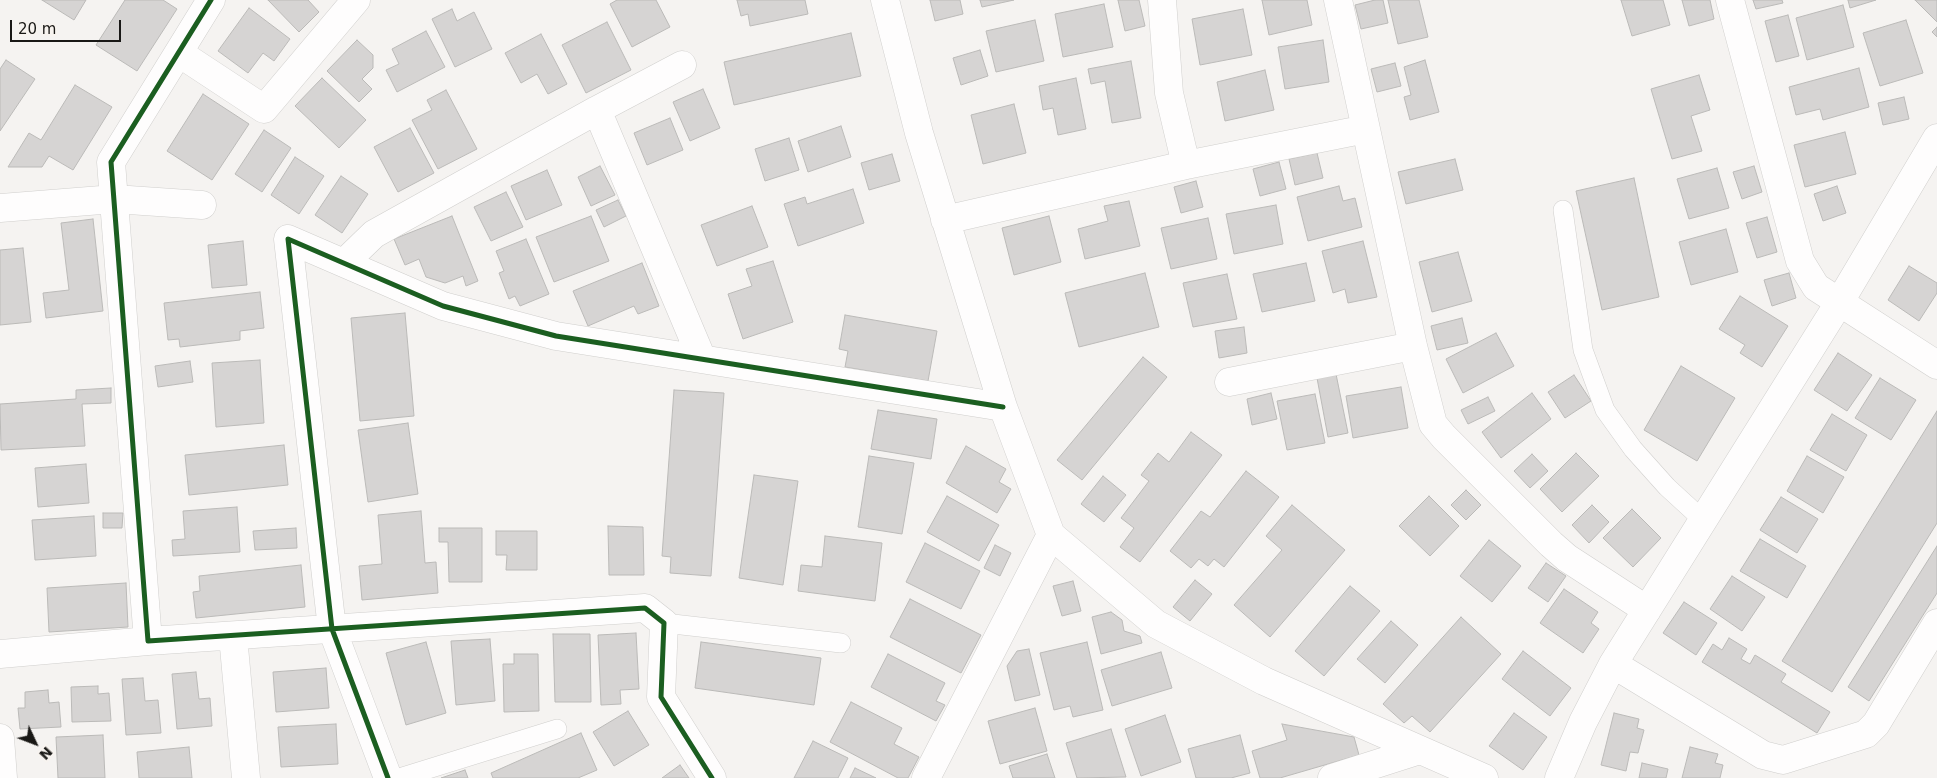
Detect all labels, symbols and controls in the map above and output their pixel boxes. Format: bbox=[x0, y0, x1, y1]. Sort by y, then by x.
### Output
scale bar bbox=[12, 10, 124, 42]
text: 20 m bbox=[18, 20, 56, 38]
north arrow bbox=[10, 718, 60, 768]
text: N bbox=[36, 743, 56, 763]

